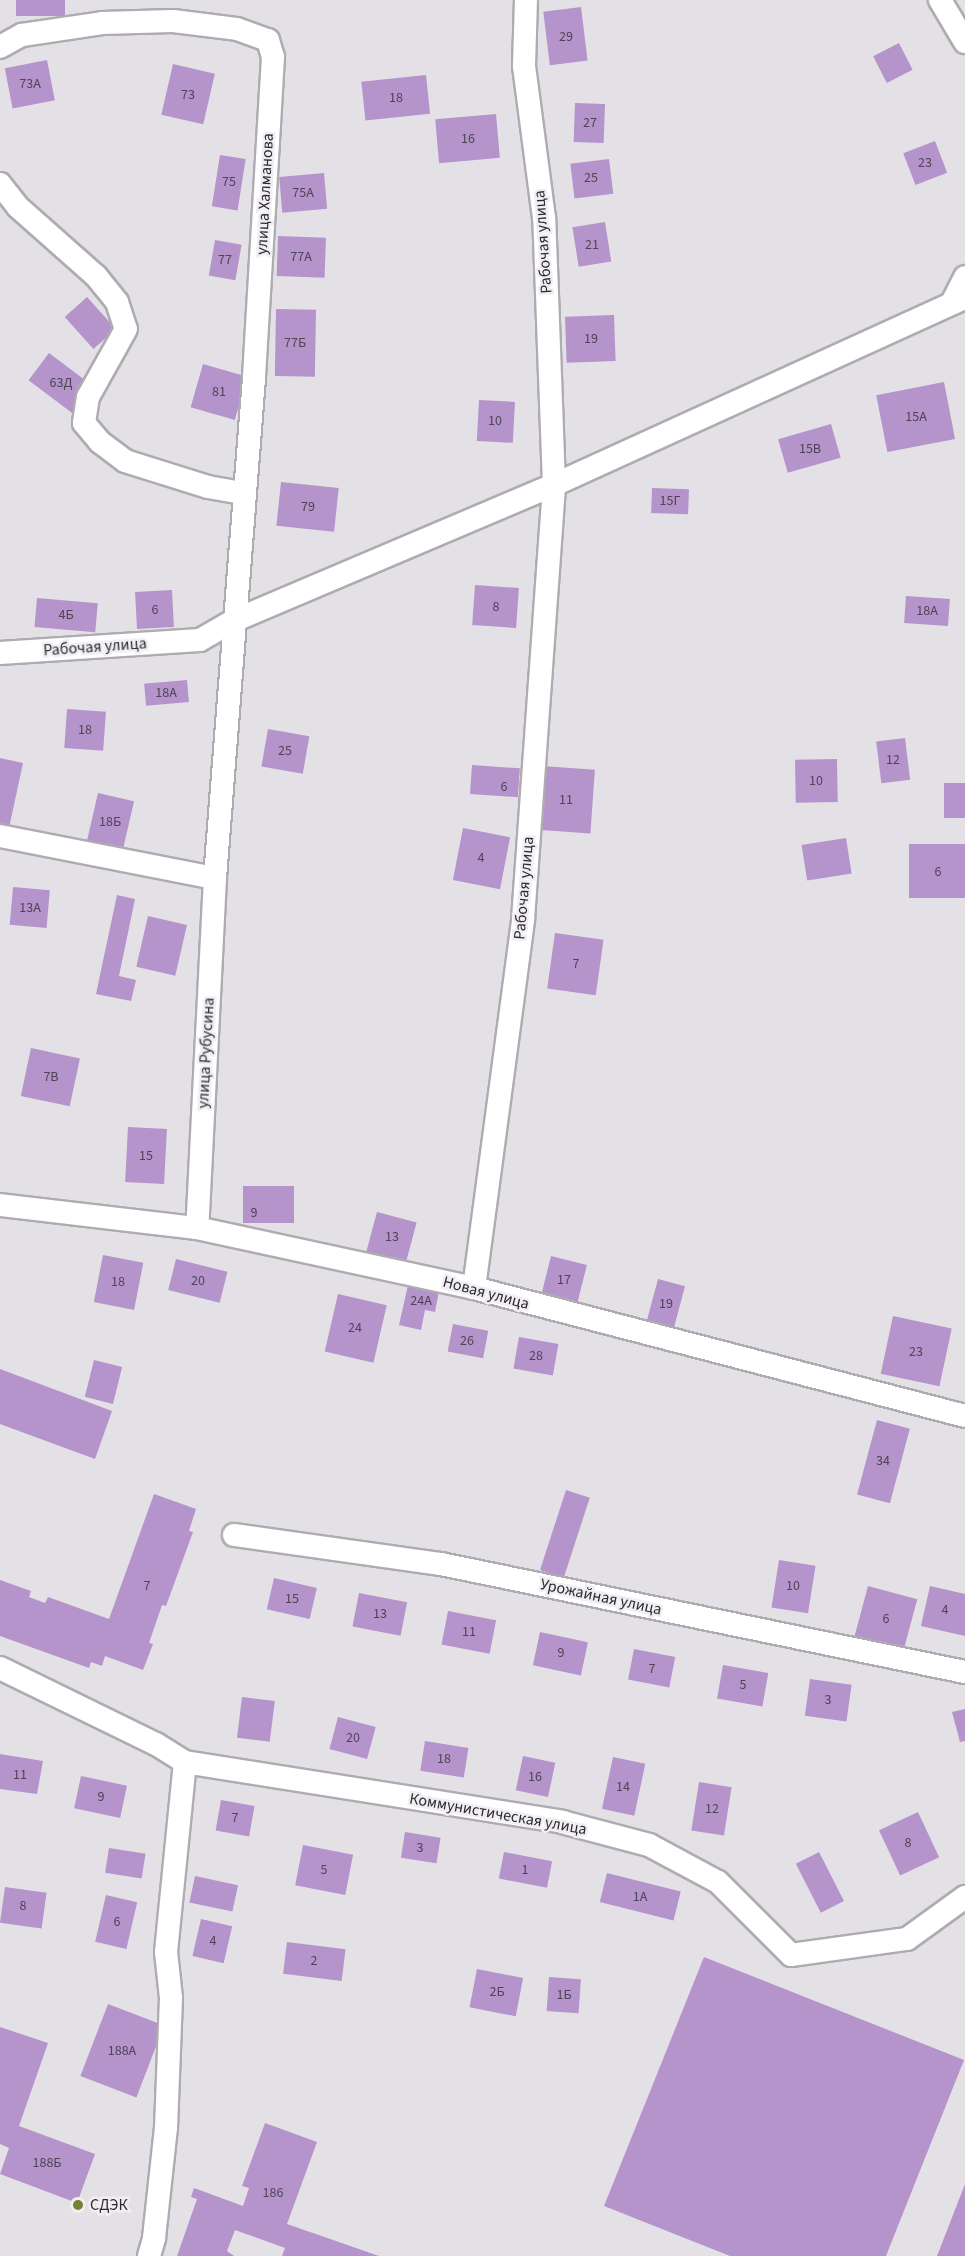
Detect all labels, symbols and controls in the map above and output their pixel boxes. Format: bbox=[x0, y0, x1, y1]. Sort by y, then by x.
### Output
house number: 29 bbox=[559, 29, 573, 45]
house number: 73А bbox=[19, 76, 41, 92]
house number: 73 bbox=[181, 87, 195, 103]
house number: 18 bbox=[389, 90, 403, 106]
house number: 27 bbox=[583, 115, 597, 131]
house number: 16 bbox=[461, 131, 475, 147]
street label: улица Халманова bbox=[252, 133, 278, 255]
house number: 23 bbox=[918, 155, 932, 171]
house number: 25 bbox=[584, 170, 598, 186]
house number: 75 bbox=[222, 174, 236, 190]
house number: 75А bbox=[292, 185, 314, 201]
street label: Рабочая улица bbox=[530, 190, 556, 294]
house number: 21 bbox=[585, 237, 599, 253]
house number: 77А bbox=[290, 249, 312, 265]
house number: 77 bbox=[218, 252, 232, 268]
house number: 19 bbox=[584, 331, 598, 347]
house number: 77Б bbox=[284, 335, 306, 351]
house number: 63Д bbox=[50, 375, 72, 391]
house number: 81 bbox=[212, 384, 226, 400]
house number: 15А bbox=[905, 409, 927, 425]
house number: 10 bbox=[488, 413, 502, 429]
house number: 15В bbox=[799, 441, 821, 457]
house number: 15Г bbox=[660, 493, 680, 509]
house number: 79 bbox=[301, 499, 315, 515]
house number: 8 bbox=[493, 599, 499, 615]
house number: 6 bbox=[152, 602, 158, 618]
house number: 18А bbox=[916, 603, 938, 619]
house number: 4Б bbox=[58, 607, 74, 623]
street label: Рабочая улица bbox=[43, 634, 147, 660]
house number: 18А bbox=[155, 685, 177, 701]
house number: 18 bbox=[78, 722, 92, 738]
house number: 25 bbox=[278, 743, 292, 759]
house number: 12 bbox=[886, 752, 900, 768]
house number: 10 bbox=[809, 773, 823, 789]
house number: 6 bbox=[501, 779, 507, 795]
house number: 11 bbox=[559, 792, 573, 808]
house number: 18Б bbox=[99, 814, 121, 830]
street label: Рабочая улица bbox=[510, 836, 538, 940]
house number: 4 bbox=[478, 850, 484, 866]
house number: 6 bbox=[935, 864, 941, 880]
house number: 13А bbox=[19, 900, 41, 916]
house number: 7 bbox=[573, 956, 579, 972]
street label: улица Рубусина bbox=[194, 997, 218, 1109]
house number: 7В bbox=[43, 1069, 59, 1085]
house number: 15 bbox=[139, 1148, 153, 1164]
house number: 9 bbox=[251, 1205, 257, 1221]
house number: 13 bbox=[385, 1229, 399, 1245]
street label: Новая улица bbox=[441, 1272, 531, 1314]
house number: 17 bbox=[557, 1272, 571, 1288]
house number: 20 bbox=[191, 1273, 205, 1289]
house number: 18 bbox=[111, 1274, 125, 1290]
house number: 24А bbox=[410, 1293, 432, 1309]
house number: 19 bbox=[659, 1296, 673, 1312]
house number: 24 bbox=[348, 1320, 362, 1336]
house number: 26 bbox=[460, 1333, 474, 1349]
house number: 23 bbox=[909, 1344, 923, 1360]
house number: 28 bbox=[529, 1348, 543, 1364]
house number: 34 bbox=[876, 1453, 890, 1469]
street label: Урожайная улица bbox=[539, 1575, 663, 1619]
house number: 7 bbox=[144, 1578, 150, 1594]
house number: 10 bbox=[786, 1578, 800, 1594]
house number: 15 bbox=[285, 1591, 299, 1607]
house number: 4 bbox=[942, 1602, 948, 1618]
house number: 13 bbox=[373, 1606, 387, 1622]
house number: 6 bbox=[883, 1611, 889, 1627]
house number: 11 bbox=[462, 1624, 476, 1640]
house number: 9 bbox=[558, 1645, 564, 1661]
house number: 7 bbox=[649, 1661, 655, 1677]
house number: 5 bbox=[740, 1677, 746, 1693]
house number: 3 bbox=[825, 1692, 831, 1708]
house number: 20 bbox=[346, 1730, 360, 1746]
house number: 18 bbox=[437, 1751, 451, 1767]
house number: 11 bbox=[13, 1767, 27, 1783]
house number: 16 bbox=[528, 1769, 542, 1785]
house number: 14 bbox=[616, 1779, 630, 1795]
house number: 9 bbox=[98, 1789, 104, 1805]
street label: Коммунистическая улица bbox=[408, 1789, 588, 1839]
house number: 12 bbox=[705, 1801, 719, 1817]
house number: 7 bbox=[232, 1810, 238, 1826]
house number: 8 bbox=[905, 1835, 911, 1851]
house number: 3 bbox=[417, 1840, 423, 1856]
house number: 5 bbox=[321, 1862, 327, 1878]
house number: 1 bbox=[522, 1862, 528, 1878]
house number: 1А bbox=[633, 1889, 647, 1905]
house number: 8 bbox=[20, 1898, 26, 1914]
house number: 6 bbox=[114, 1914, 120, 1930]
house number: 4 bbox=[210, 1933, 216, 1949]
house number: 2 bbox=[311, 1953, 317, 1969]
house number: 2Б bbox=[489, 1984, 505, 2000]
house number: 1Б bbox=[556, 1987, 572, 2003]
house number: 188А bbox=[108, 2043, 136, 2059]
house number: 188Б bbox=[33, 2155, 61, 2171]
house number: 186 bbox=[263, 2185, 283, 2201]
place label: СДЭК bbox=[90, 2195, 128, 2215]
marker: СДЭК bbox=[71, 2198, 85, 2212]

